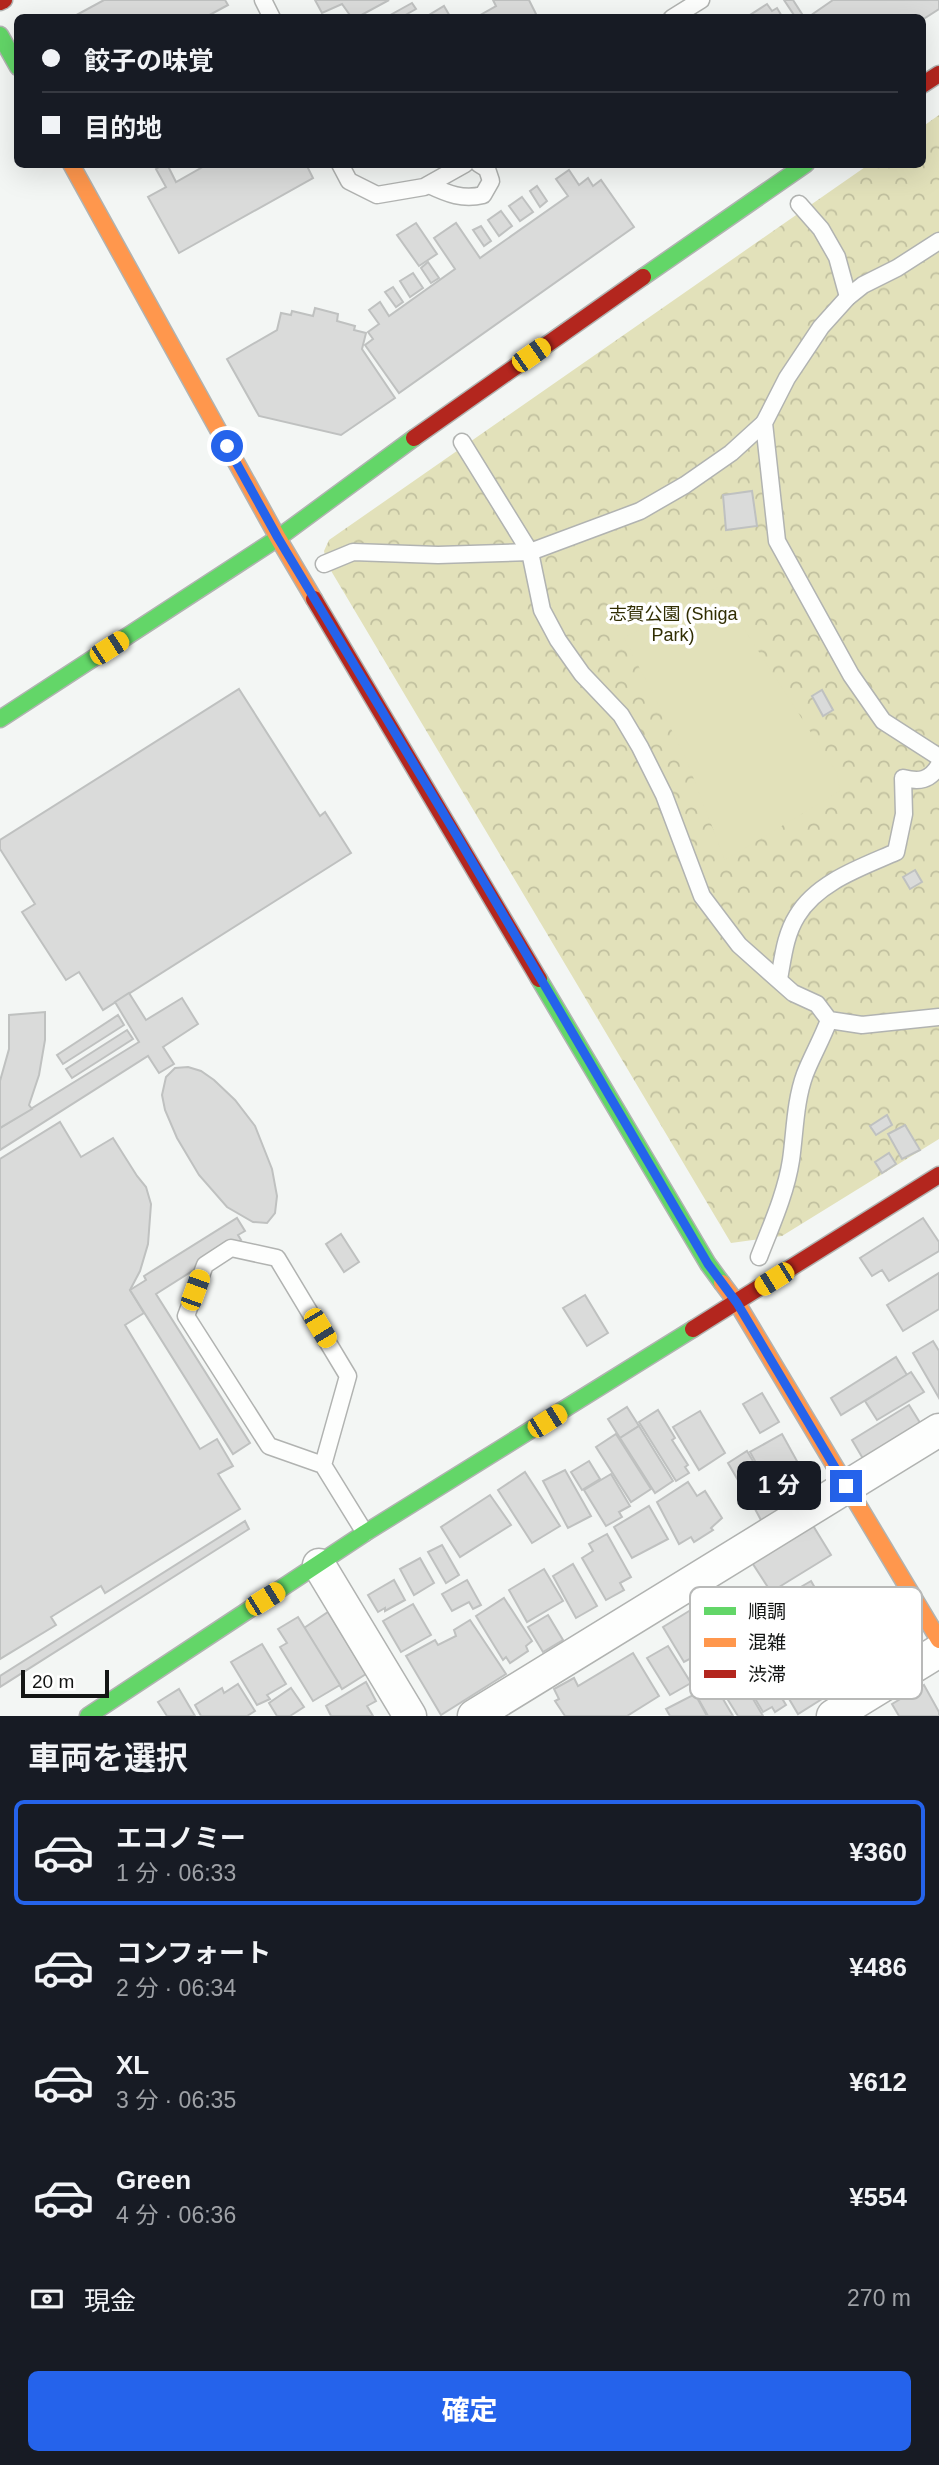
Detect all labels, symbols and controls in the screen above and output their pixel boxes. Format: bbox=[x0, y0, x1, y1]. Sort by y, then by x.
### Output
text: 餃子の味覚 bbox=[84, 46, 214, 76]
text: 目的地 bbox=[84, 113, 162, 143]
car bbox=[508, 334, 555, 376]
route start bbox=[211, 430, 243, 462]
park label: 志賀公園 (Shiga Park) bbox=[608, 604, 738, 645]
car bbox=[86, 628, 133, 668]
car bbox=[751, 1259, 798, 1299]
car bbox=[178, 1267, 213, 1313]
car bbox=[301, 1305, 340, 1351]
car bbox=[524, 1401, 571, 1441]
callout: 1 分 bbox=[738, 1462, 822, 1510]
route end bbox=[830, 1470, 862, 1502]
text: 1 分 bbox=[758, 1472, 800, 1498]
car bbox=[242, 1579, 289, 1619]
legend bbox=[690, 1587, 922, 1699]
text: 順調 bbox=[748, 1601, 786, 1622]
text: 混雑 bbox=[748, 1632, 786, 1653]
text: 渋滞 bbox=[748, 1664, 786, 1685]
scale bar bbox=[21, 1667, 108, 1699]
text: 20 m bbox=[32, 1671, 74, 1692]
text: 車両を選択 bbox=[28, 1740, 188, 1776]
icon: car bbox=[32, 1821, 95, 1884]
text: エコノミー bbox=[116, 1823, 246, 1853]
text: ¥360 bbox=[849, 1837, 907, 1867]
text: 1 分 · 06:33 bbox=[116, 1860, 236, 1886]
icon: car bbox=[32, 1936, 95, 1999]
text: コンフォート bbox=[116, 1938, 271, 1968]
text: ¥486 bbox=[849, 1952, 907, 1982]
text: 2 分 · 06:34 bbox=[116, 1975, 236, 2001]
text: XL bbox=[116, 2050, 149, 2080]
icon: car bbox=[32, 2051, 95, 2114]
text: ¥612 bbox=[849, 2067, 907, 2097]
text: 3 分 · 06:35 bbox=[116, 2087, 236, 2113]
text: Green bbox=[116, 2165, 191, 2195]
icon: car bbox=[32, 2166, 95, 2229]
text: ¥554 bbox=[849, 2182, 907, 2212]
text: 4 分 · 06:36 bbox=[116, 2202, 236, 2228]
icon: cash bbox=[28, 2280, 66, 2318]
text: 270 m bbox=[847, 2285, 911, 2311]
text: 現金 bbox=[84, 2286, 136, 2316]
button: 確定 bbox=[28, 2371, 911, 2451]

